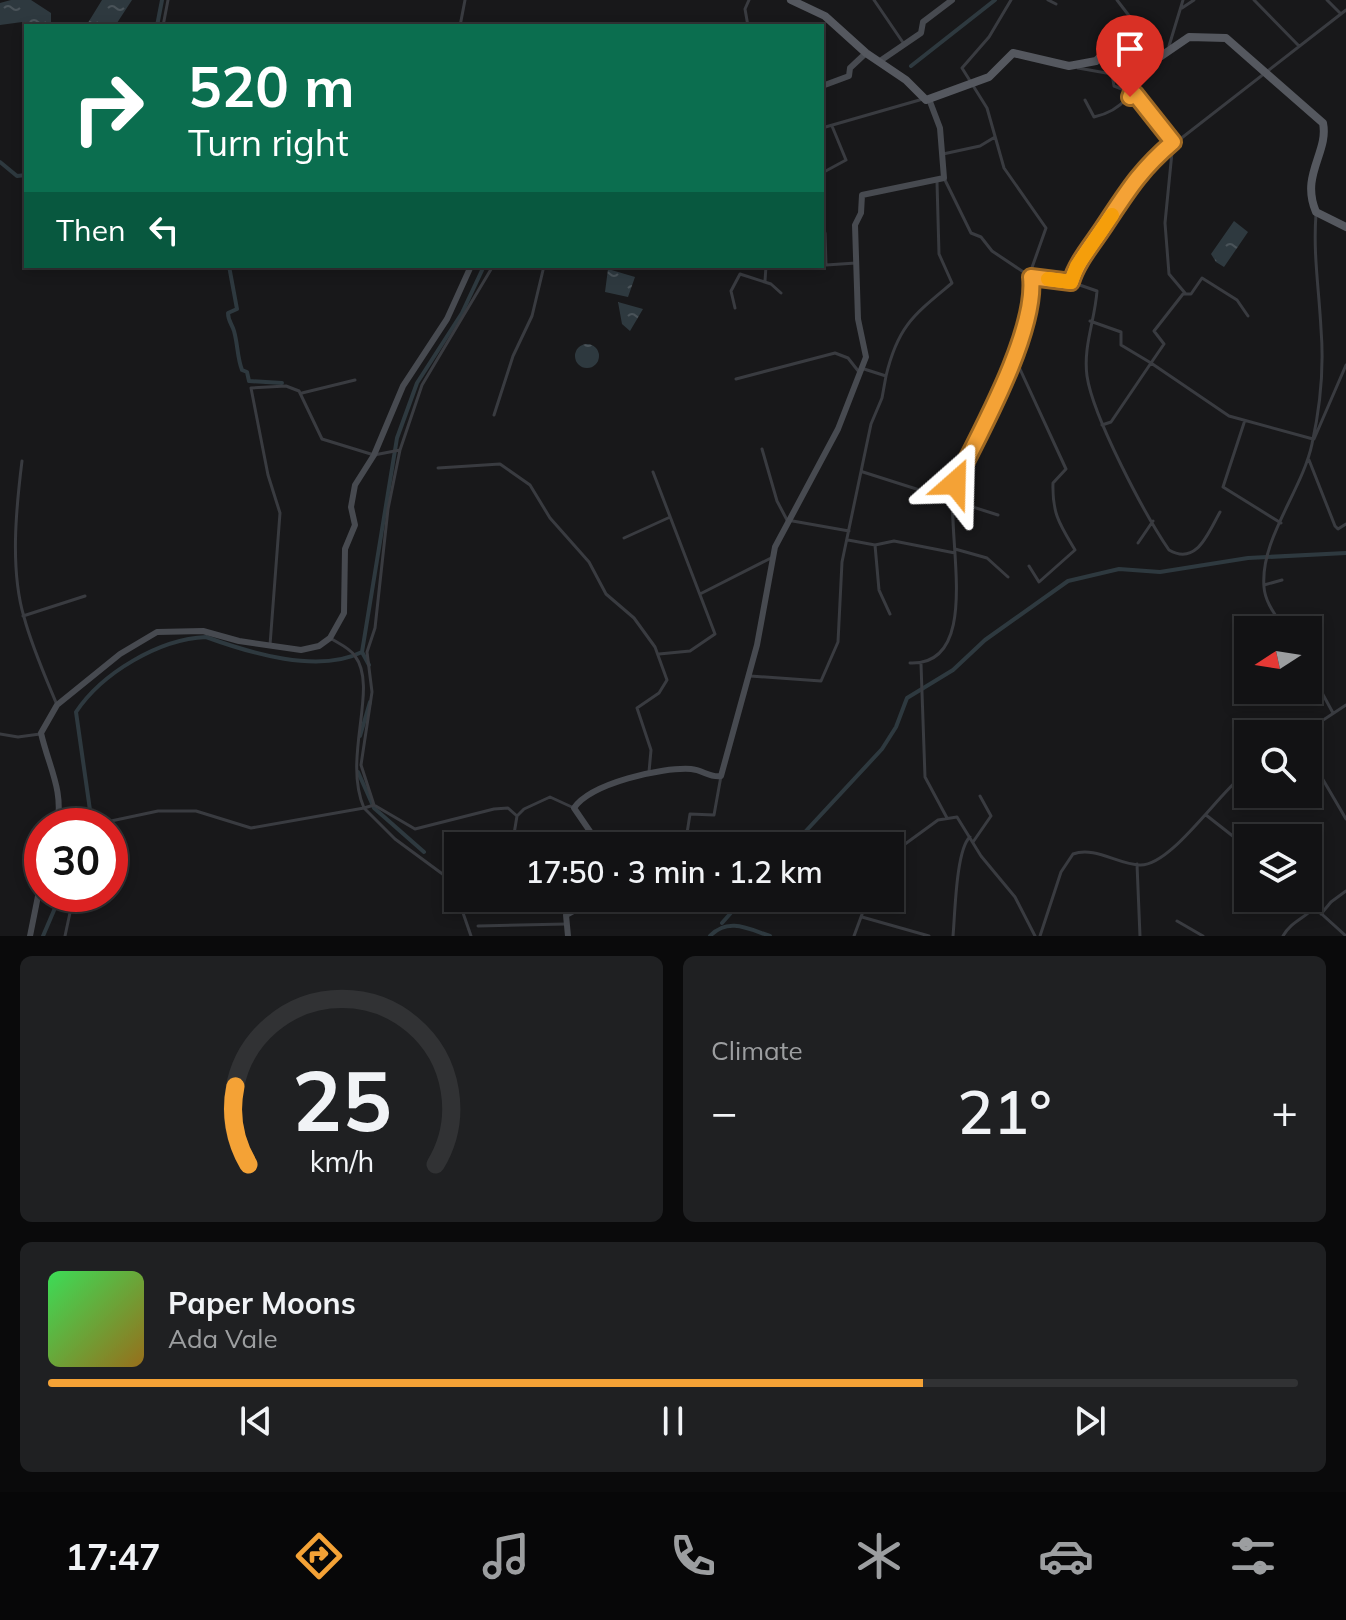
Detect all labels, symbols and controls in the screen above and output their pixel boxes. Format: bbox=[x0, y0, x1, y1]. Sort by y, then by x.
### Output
pin bbox=[1096, 15, 1164, 97]
icon: arrive bbox=[1108, 27, 1152, 71]
text: 520 m bbox=[188, 51, 355, 121]
icon: right bbox=[56, 56, 160, 160]
text: Turn right bbox=[188, 120, 349, 165]
icon: left bbox=[142, 208, 186, 252]
text: Then bbox=[56, 211, 126, 249]
position arrow bbox=[913, 441, 997, 525]
north arrow bbox=[1234, 616, 1322, 704]
map controls bbox=[1234, 616, 1322, 912]
button: search bbox=[1234, 720, 1322, 808]
speed limit sign: 30 bbox=[24, 808, 128, 912]
button: layers bbox=[1234, 824, 1322, 912]
text: 17:50 · 3 min · 1.2 km bbox=[525, 853, 823, 891]
text: Climate bbox=[711, 1034, 803, 1067]
text: 25 bbox=[292, 1047, 391, 1152]
text: 21° bbox=[957, 1074, 1052, 1149]
text: − bbox=[711, 1084, 737, 1139]
text: + bbox=[1272, 1084, 1298, 1139]
text: km/h bbox=[309, 1143, 374, 1179]
text: Paper Moons bbox=[168, 1284, 356, 1322]
text: Ada Vale bbox=[168, 1322, 278, 1355]
icon: previous bbox=[234, 1399, 278, 1443]
icon: pause bbox=[651, 1399, 695, 1443]
icon: next bbox=[1068, 1399, 1112, 1443]
icon: directions bbox=[291, 1528, 347, 1584]
icon: music bbox=[478, 1528, 534, 1584]
icon: phone bbox=[665, 1528, 721, 1584]
icon: climate bbox=[851, 1528, 907, 1584]
icon: car bbox=[1038, 1528, 1094, 1584]
icon: filters bbox=[1225, 1528, 1281, 1584]
text: 17:47 bbox=[65, 1534, 161, 1579]

